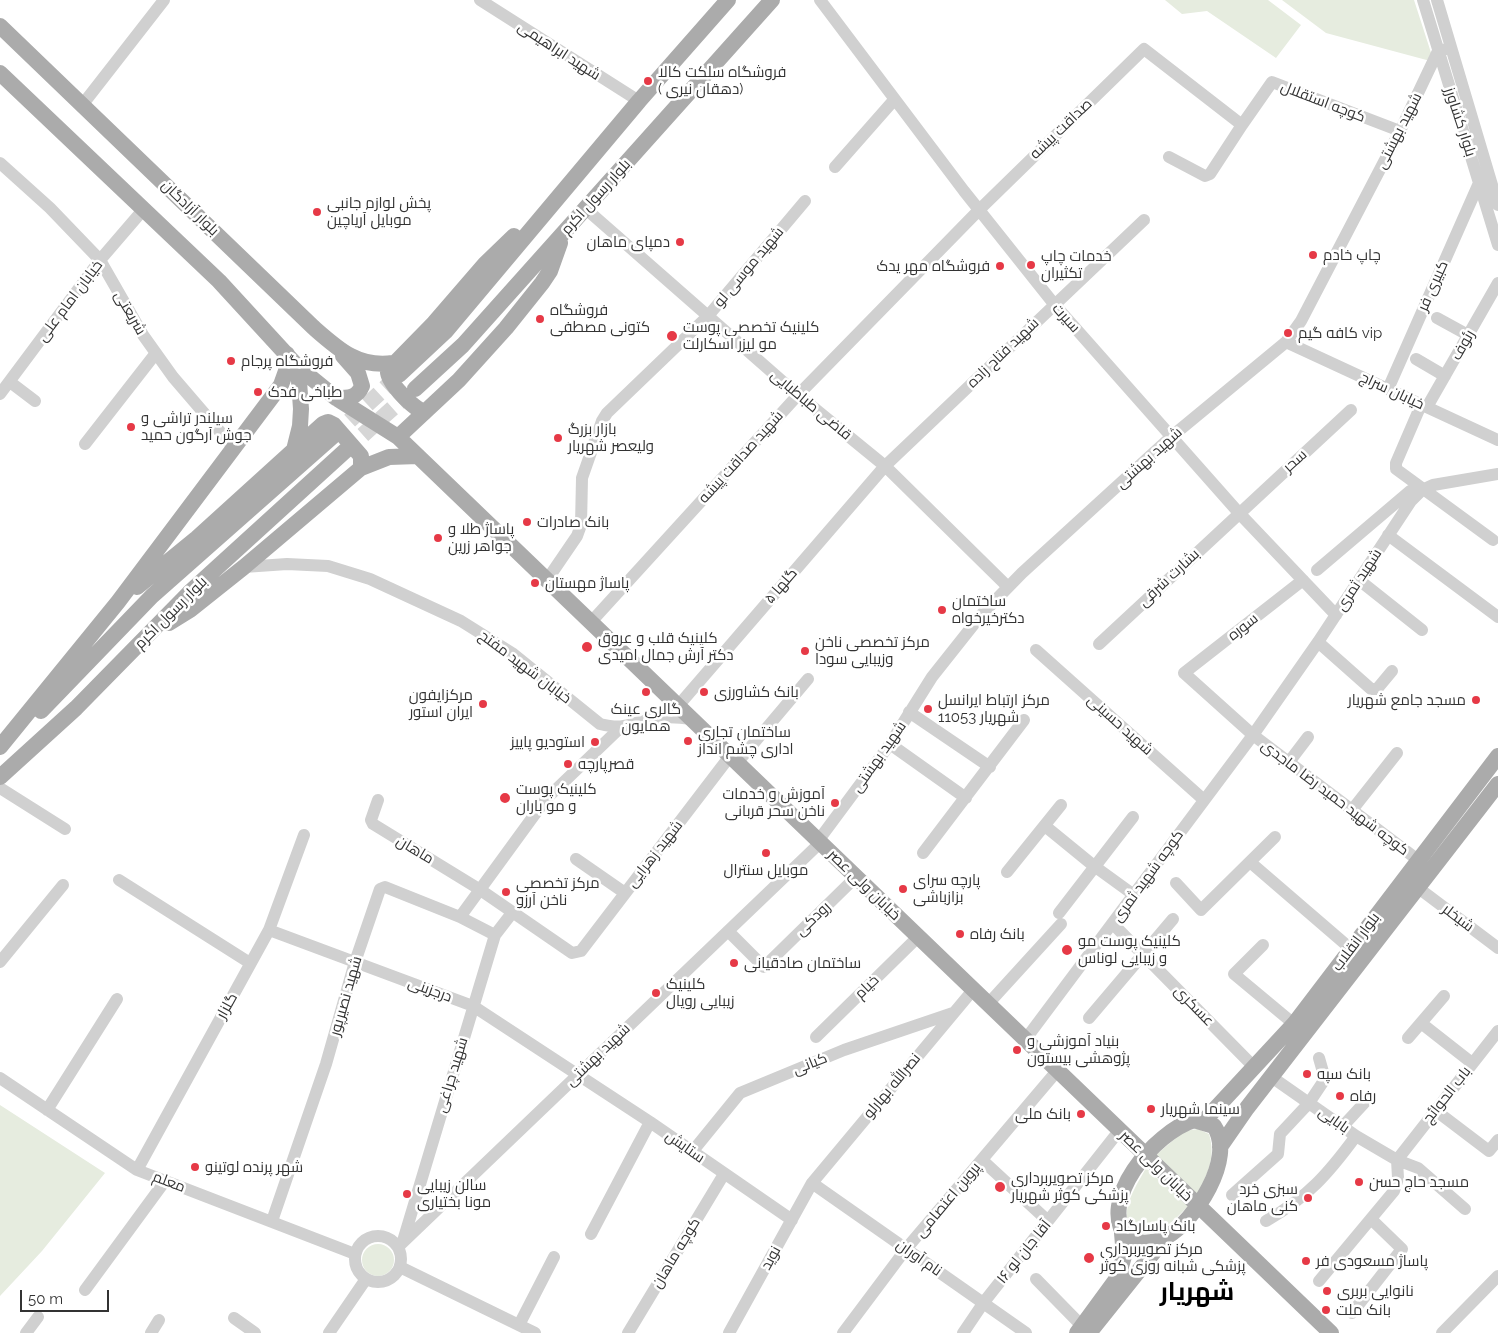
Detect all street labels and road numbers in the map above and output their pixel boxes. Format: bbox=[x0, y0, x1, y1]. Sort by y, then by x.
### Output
street label: شهید ابراهیمی bbox=[514, 18, 604, 84]
street label: کوچه استقلال bbox=[1278, 78, 1368, 126]
street label: بلوار کشاورز bbox=[1440, 85, 1480, 159]
street label: شهید بهشتی bbox=[1372, 90, 1426, 172]
street label: صداقت پیشه bbox=[1026, 95, 1096, 163]
street label: بلوار رسول اکرم bbox=[557, 156, 635, 238]
street label: بلوار آزادگان bbox=[158, 176, 222, 240]
street label: شهید موسی لو bbox=[710, 223, 788, 311]
street label: خیابان امام علی bbox=[33, 257, 107, 345]
street label: کبیری فر bbox=[1414, 258, 1452, 314]
street label: شریعتی bbox=[110, 288, 150, 338]
street label: سیرت bbox=[1048, 300, 1084, 336]
street label: شهید فتاح زاده bbox=[963, 314, 1043, 392]
street label: رئوف bbox=[1447, 327, 1479, 363]
street label: قاضی طباطبایی bbox=[767, 366, 855, 444]
street label: خیابان سراج bbox=[1357, 368, 1427, 414]
street label: شهید صداقت پیشه bbox=[695, 407, 787, 507]
street label: شهید بهشتی bbox=[1112, 424, 1186, 492]
street label: سحر bbox=[1279, 446, 1311, 476]
street label: بشارت شرقی bbox=[1135, 545, 1203, 611]
street label: شهید ثمری bbox=[1332, 545, 1386, 615]
street label: گلها ۵ bbox=[761, 565, 801, 607]
street label: بلوار رسول اکرم bbox=[131, 573, 211, 653]
street label: سوره bbox=[1224, 610, 1262, 644]
street label: خیابان شهید مفتح bbox=[475, 626, 575, 708]
street label: شهید حسینی bbox=[1084, 691, 1156, 759]
street label: شهید بهشتی bbox=[848, 718, 910, 796]
street label: کوچه شهید حمید رضا ماجدی bbox=[1258, 737, 1412, 859]
street label: شهید زهرایی bbox=[623, 817, 687, 891]
street label: کوچه شهید ثمری bbox=[1109, 826, 1187, 926]
street label: ماهان bbox=[393, 832, 437, 868]
street label: خیابان ولی عصر bbox=[824, 846, 904, 924]
street label: رودکی bbox=[792, 898, 834, 940]
street label: شیخلر bbox=[1439, 900, 1477, 936]
street label: بلوار انقلاب bbox=[1328, 909, 1384, 975]
street label: شهید نصیرپور bbox=[326, 954, 366, 1038]
street label: خیام bbox=[851, 971, 883, 1003]
street label: درجزینی bbox=[405, 974, 455, 1006]
street label: عسکری bbox=[1170, 982, 1218, 1030]
street label: گلزار bbox=[213, 990, 241, 1022]
street label: شهید بهشتی bbox=[562, 1020, 634, 1090]
street label: شهید چراغی bbox=[432, 1035, 472, 1115]
street label: کیانی bbox=[790, 1049, 830, 1079]
street label: نصرالله بهارلو bbox=[860, 1050, 924, 1122]
street label: باب الحوائج bbox=[1419, 1063, 1475, 1127]
street label: بابایی bbox=[1315, 1103, 1353, 1137]
street label: ستایش bbox=[662, 1127, 708, 1167]
street label: خیابان ولی عصر bbox=[1116, 1127, 1196, 1205]
street label: پروین اعتصامی bbox=[911, 1159, 985, 1241]
street label: معلم bbox=[150, 1168, 188, 1196]
street label: کوچه ماهان bbox=[648, 1214, 704, 1292]
street label: آقا جان لو ۱۶ bbox=[993, 1217, 1055, 1287]
street label: نام آوران bbox=[893, 1236, 945, 1280]
street label: نوید bbox=[757, 1243, 785, 1273]

